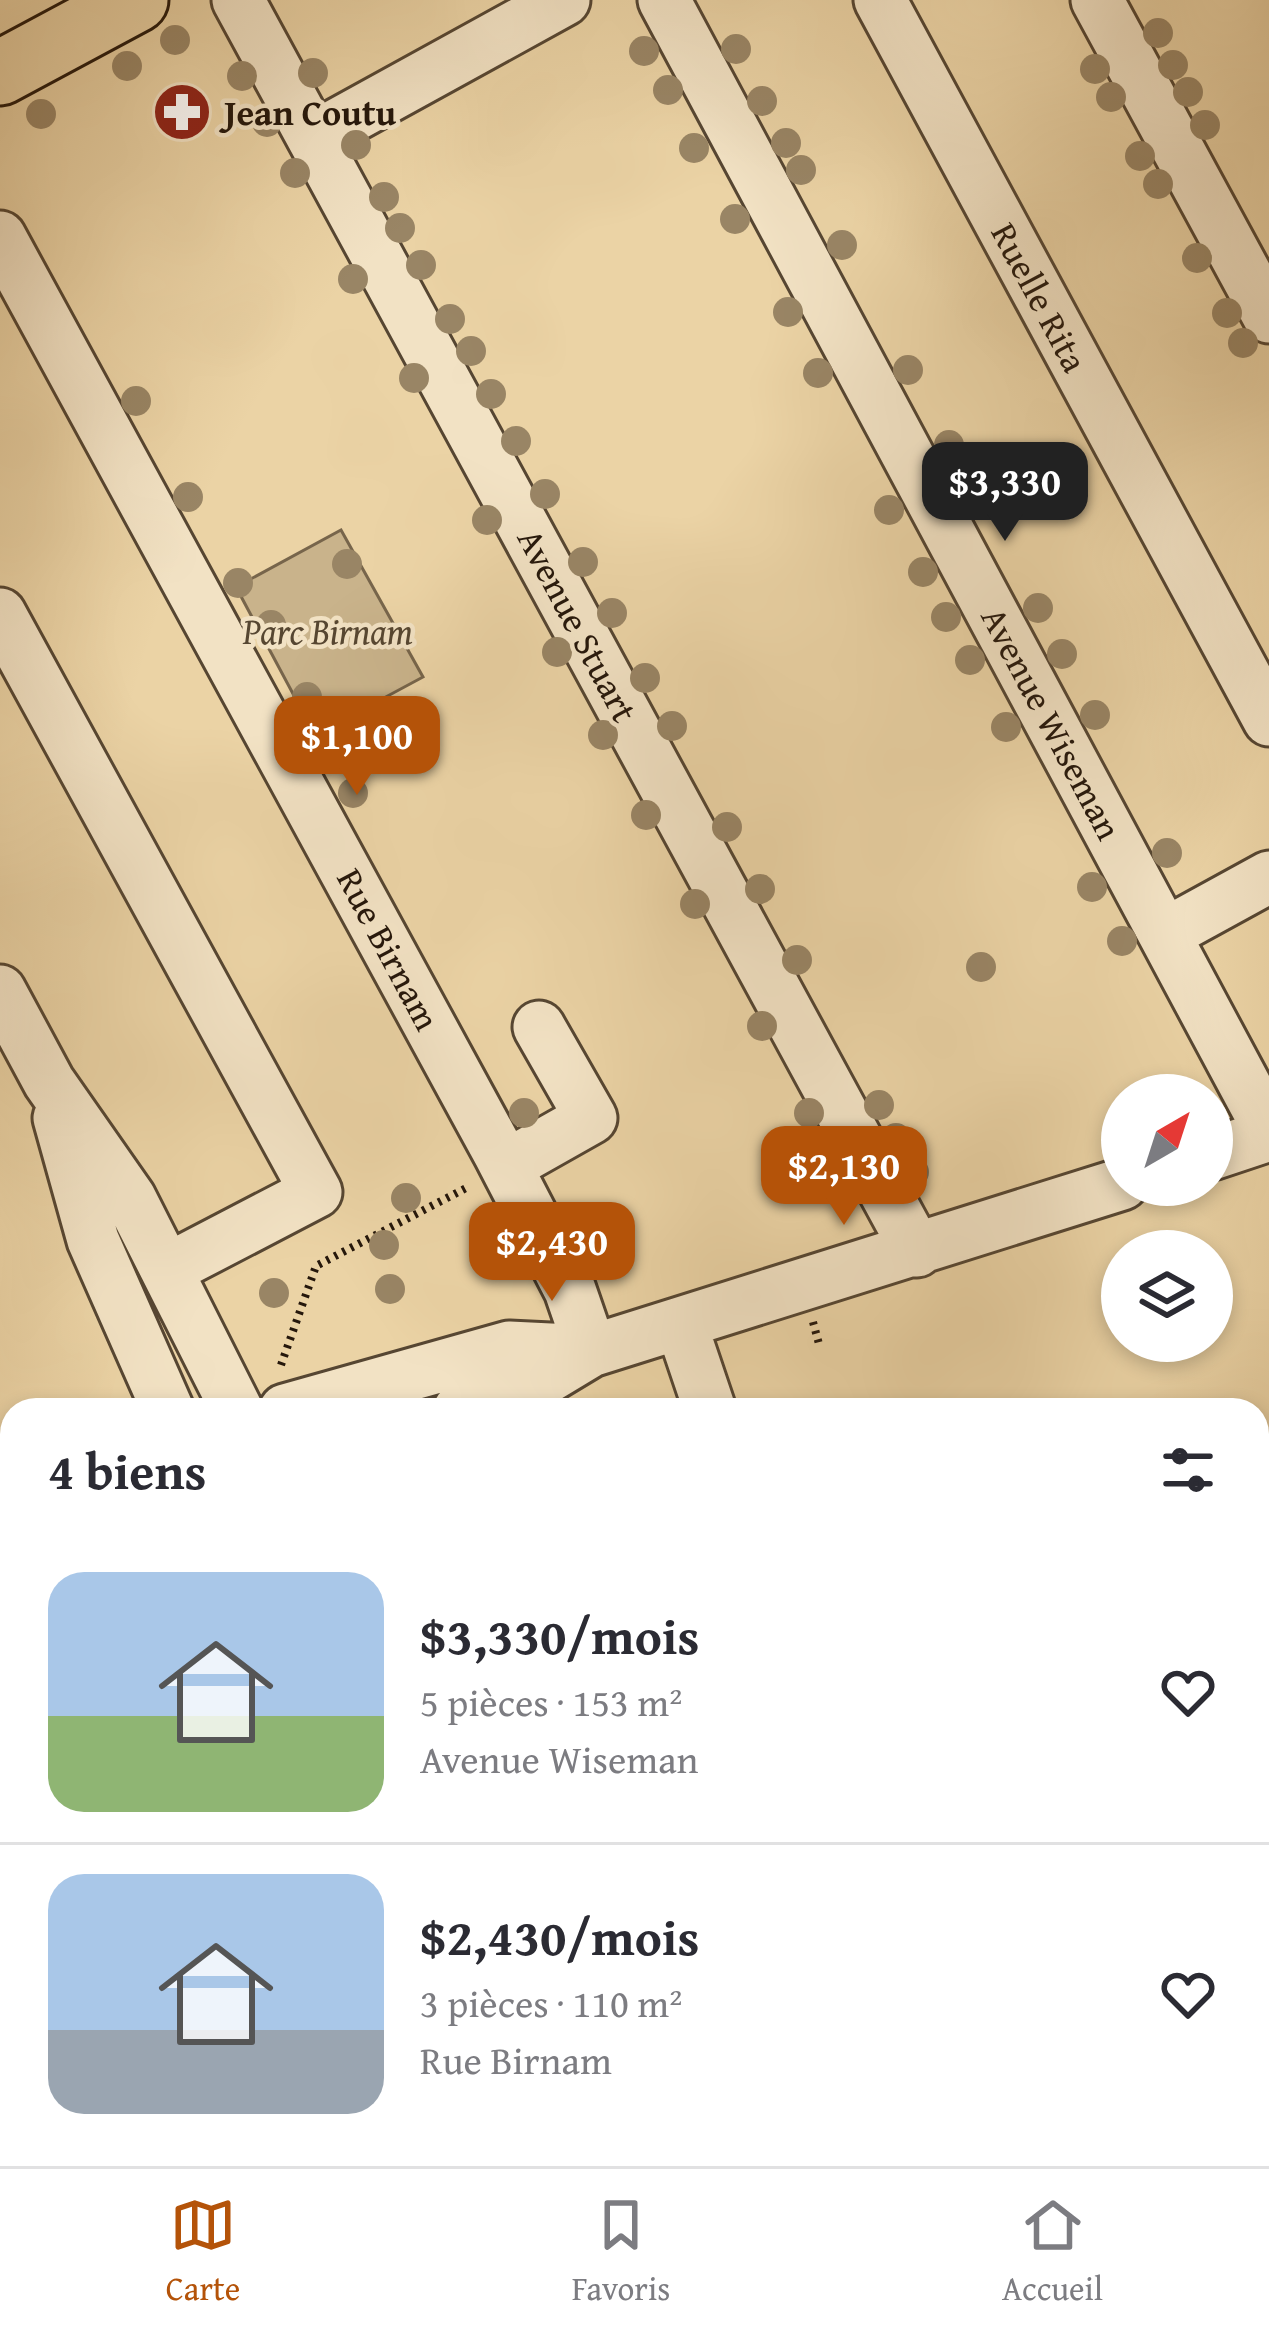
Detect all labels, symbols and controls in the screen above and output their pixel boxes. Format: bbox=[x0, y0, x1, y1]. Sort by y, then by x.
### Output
pharmacy icon: Jean Coutu bbox=[151, 81, 213, 143]
place label: Jean Coutu bbox=[218, 85, 397, 138]
street label: Ruelle Rita bbox=[979, 213, 1102, 381]
pin: $3,330 bbox=[907, 442, 1103, 544]
text: $3,330 bbox=[949, 452, 1061, 509]
street label: Avenue Stuart bbox=[505, 518, 652, 731]
street label: Avenue Wiseman bbox=[969, 597, 1136, 849]
park label: Parc Birnam bbox=[242, 604, 413, 657]
pin: $1,100 bbox=[259, 696, 455, 798]
text: $1,100 bbox=[301, 706, 413, 763]
street label: Rue Birnam bbox=[324, 858, 454, 1039]
north arrow bbox=[1101, 1074, 1233, 1206]
map controls bbox=[1101, 1074, 1233, 1362]
pin: $2,130 bbox=[746, 1126, 942, 1228]
text: $2,130 bbox=[788, 1136, 900, 1193]
pin: $2,430 bbox=[454, 1202, 650, 1304]
text: $2,430 bbox=[496, 1212, 608, 1269]
button: layers bbox=[1101, 1230, 1233, 1362]
text: 4 biens bbox=[48, 1433, 206, 1508]
icon: filters bbox=[1155, 1437, 1221, 1503]
text: $3,330/mois bbox=[420, 1598, 700, 1673]
icon: home bbox=[144, 1620, 288, 1764]
icon: heart bbox=[1155, 1659, 1221, 1725]
text: 5 pièces · 153 m² bbox=[420, 1673, 682, 1730]
text: Avenue Wiseman bbox=[420, 1730, 699, 1787]
text: $2,430/mois bbox=[420, 1899, 700, 1974]
icon: home bbox=[144, 1922, 288, 2066]
icon: heart bbox=[1155, 1961, 1221, 2027]
text: 3 pièces · 110 m² bbox=[420, 1974, 682, 2031]
text: Rue Birnam bbox=[420, 2031, 612, 2088]
tab: Carte bbox=[166, 2192, 240, 2312]
tab: Favoris bbox=[572, 2192, 670, 2312]
tab: Accueil bbox=[1002, 2192, 1103, 2312]

